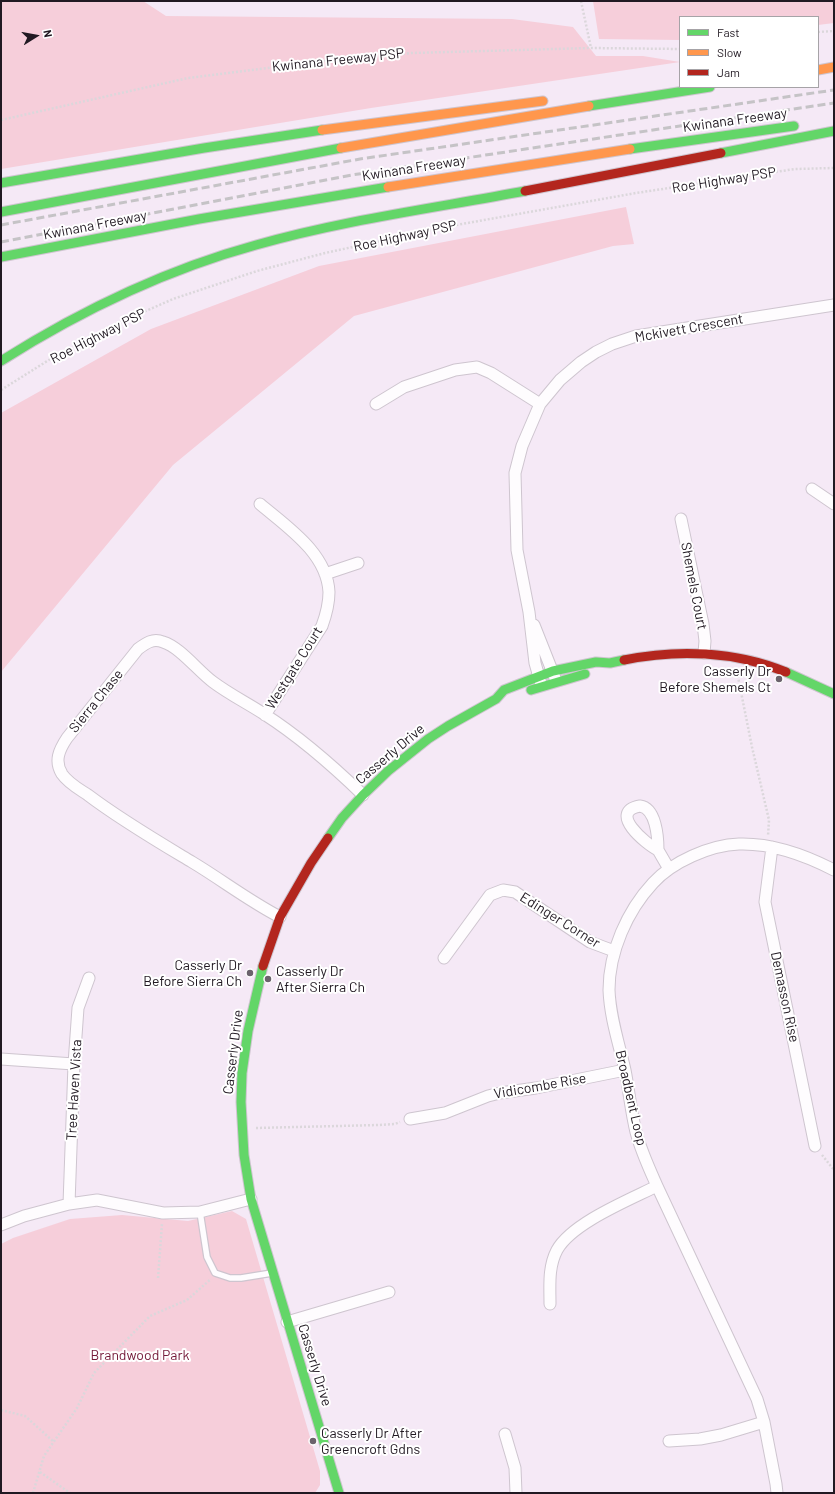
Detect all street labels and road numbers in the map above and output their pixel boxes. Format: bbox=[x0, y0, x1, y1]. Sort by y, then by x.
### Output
street label: Kwinana Freeway PSP bbox=[271, 45, 405, 75]
street label: Kwinana Freeway bbox=[682, 104, 788, 136]
street label: Kwinana Freeway bbox=[361, 151, 467, 185]
street label: Roe Highway PSP bbox=[671, 163, 777, 197]
street label: Kwinana Freeway bbox=[42, 207, 148, 243]
street label: Roe Highway PSP bbox=[352, 217, 458, 255]
street label: Roe Highway PSP bbox=[47, 305, 149, 367]
street label: Mckivett Crescent bbox=[634, 310, 744, 346]
street label: Shemels Court bbox=[677, 541, 711, 631]
street label: Westgate Court bbox=[262, 624, 326, 712]
street label: Sierra Chase bbox=[65, 666, 127, 736]
street label: Casserly Drive bbox=[352, 720, 428, 788]
street label: Edinger Corner bbox=[517, 889, 603, 951]
street label: Demasson Rise bbox=[767, 950, 803, 1044]
street label: Casserly Drive bbox=[219, 1009, 247, 1095]
street label: Tree Haven Vista bbox=[63, 1039, 85, 1141]
street label: Broadbent Loop bbox=[612, 1049, 650, 1147]
street label: Vidicombe Rise bbox=[492, 1070, 588, 1102]
street label: Casserly Drive bbox=[295, 1322, 335, 1408]

